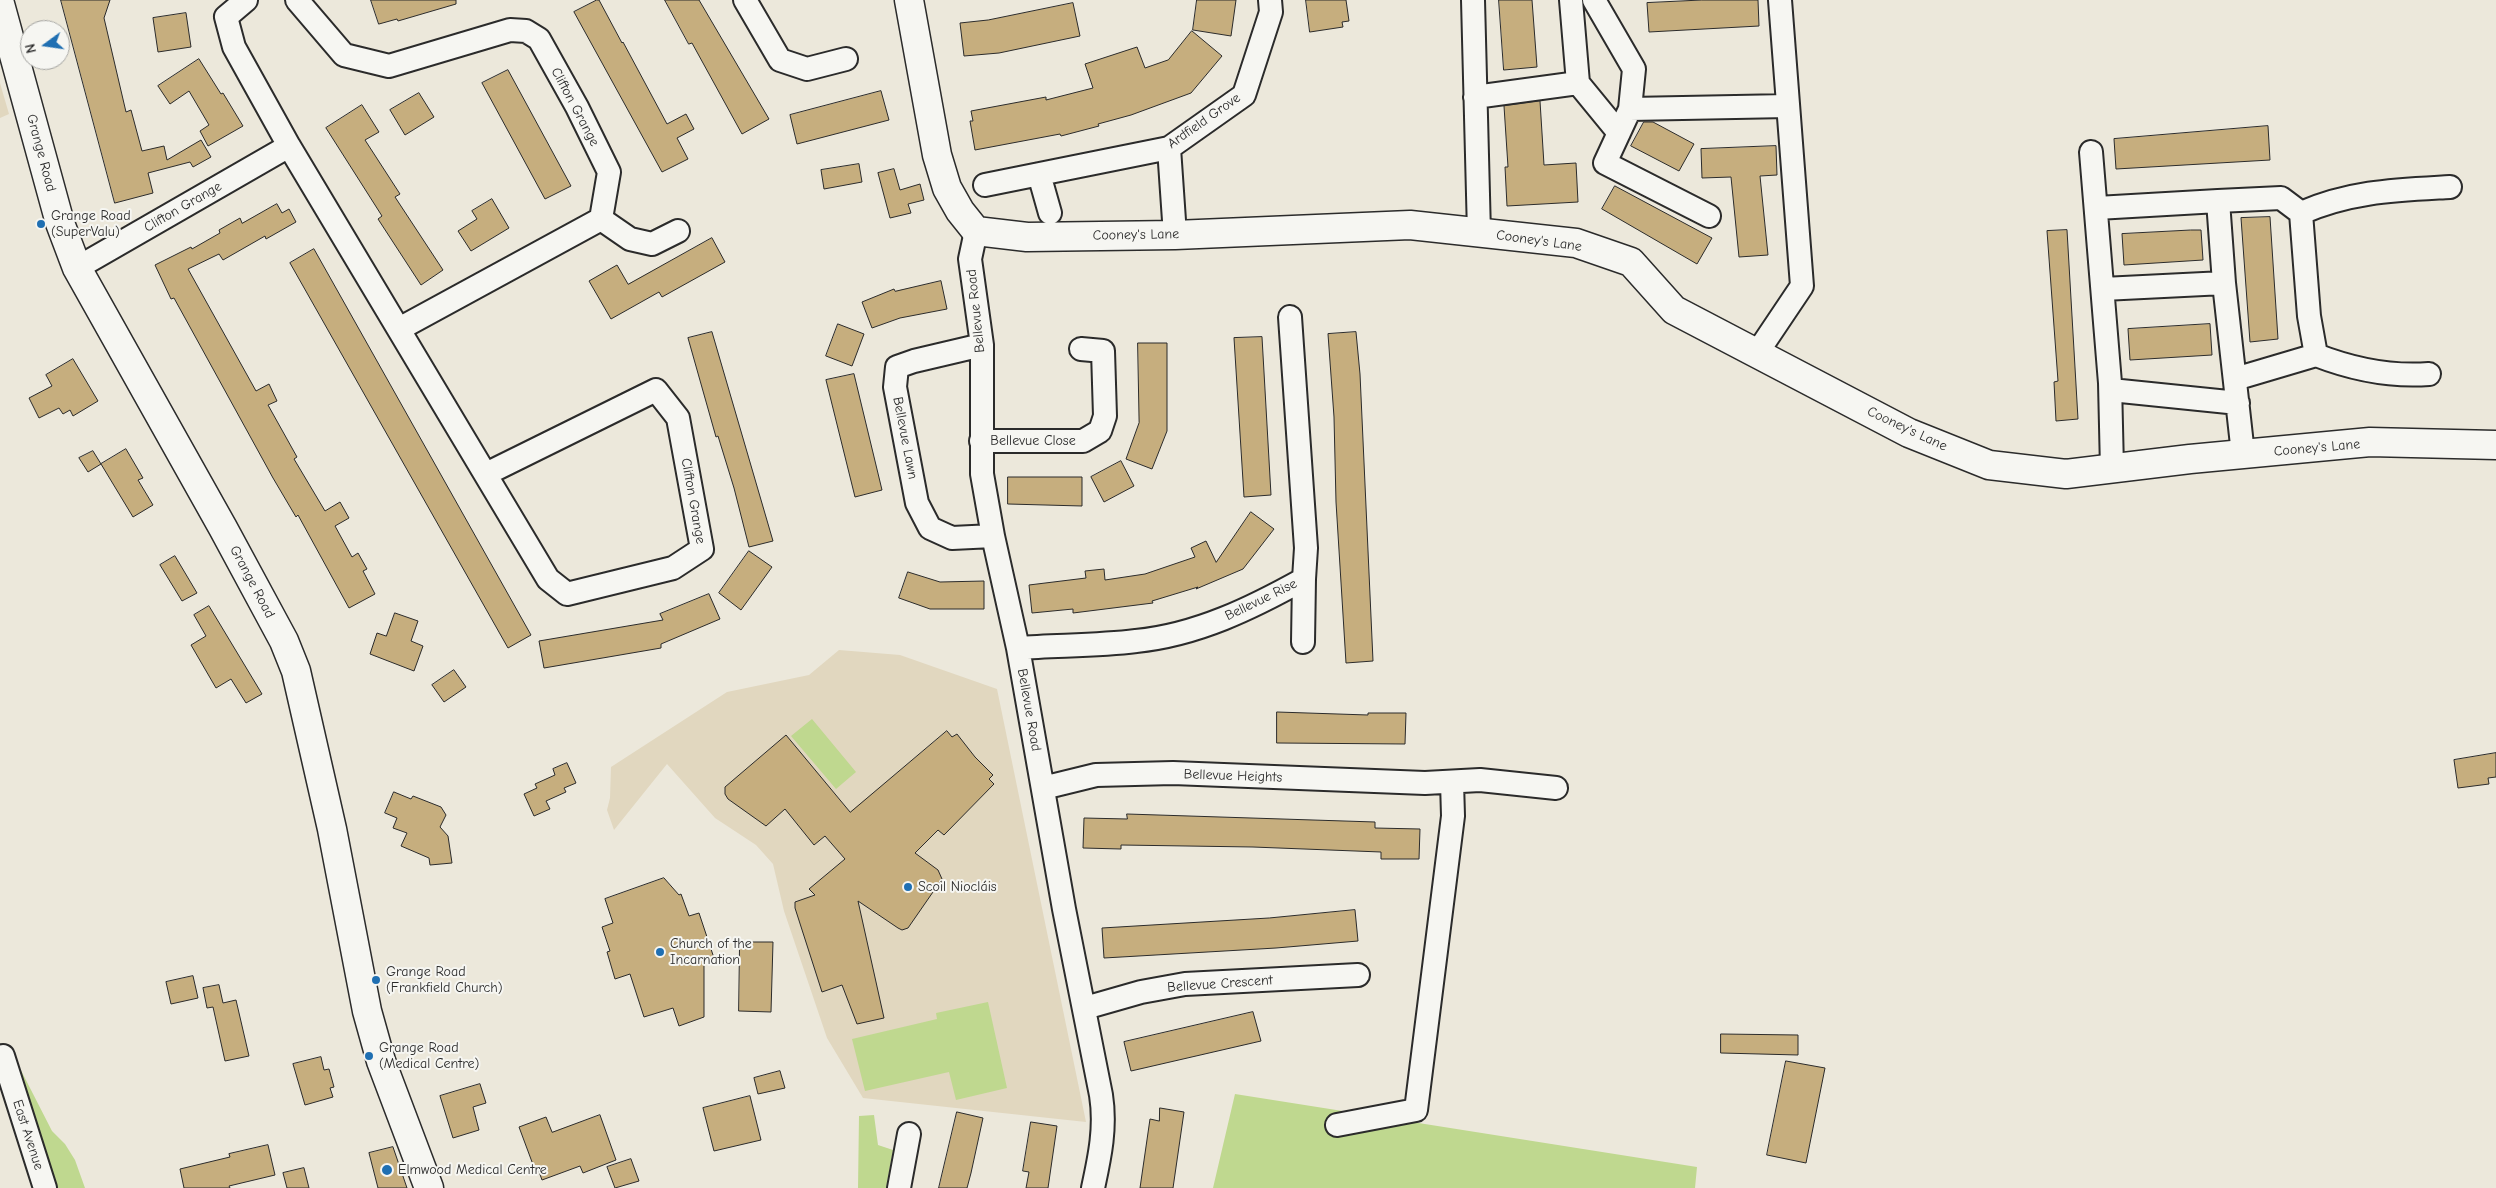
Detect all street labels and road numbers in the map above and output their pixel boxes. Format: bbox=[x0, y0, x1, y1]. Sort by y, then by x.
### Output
street label: Clifton Grange bbox=[547, 65, 603, 149]
street label: Ardfield Grove bbox=[1164, 90, 1244, 152]
street label: Grange Road bbox=[23, 112, 59, 194]
street label: Clifton Grange bbox=[141, 178, 225, 236]
street label: Cooney's Lane bbox=[1093, 226, 1179, 244]
street label: Cooney's Lane bbox=[1495, 227, 1583, 255]
street label: Bellevue Road bbox=[963, 268, 989, 354]
street label: Bellevue Lawn bbox=[889, 395, 921, 481]
street label: Cooney's Lane bbox=[1864, 403, 1950, 455]
street label: Bellevue Close bbox=[990, 433, 1076, 449]
street label: Cooney's Lane bbox=[2273, 436, 2361, 460]
street label: Clifton Grange bbox=[677, 457, 709, 545]
street label: Grange Road bbox=[226, 543, 278, 621]
street label: Bellevue Rise bbox=[1222, 575, 1300, 625]
street label: Bellevue Road bbox=[1013, 667, 1045, 753]
street label: Bellevue Heights bbox=[1183, 766, 1283, 786]
street label: Bellevue Crescent bbox=[1167, 972, 1273, 996]
street label: East Avenue bbox=[9, 1098, 47, 1172]

